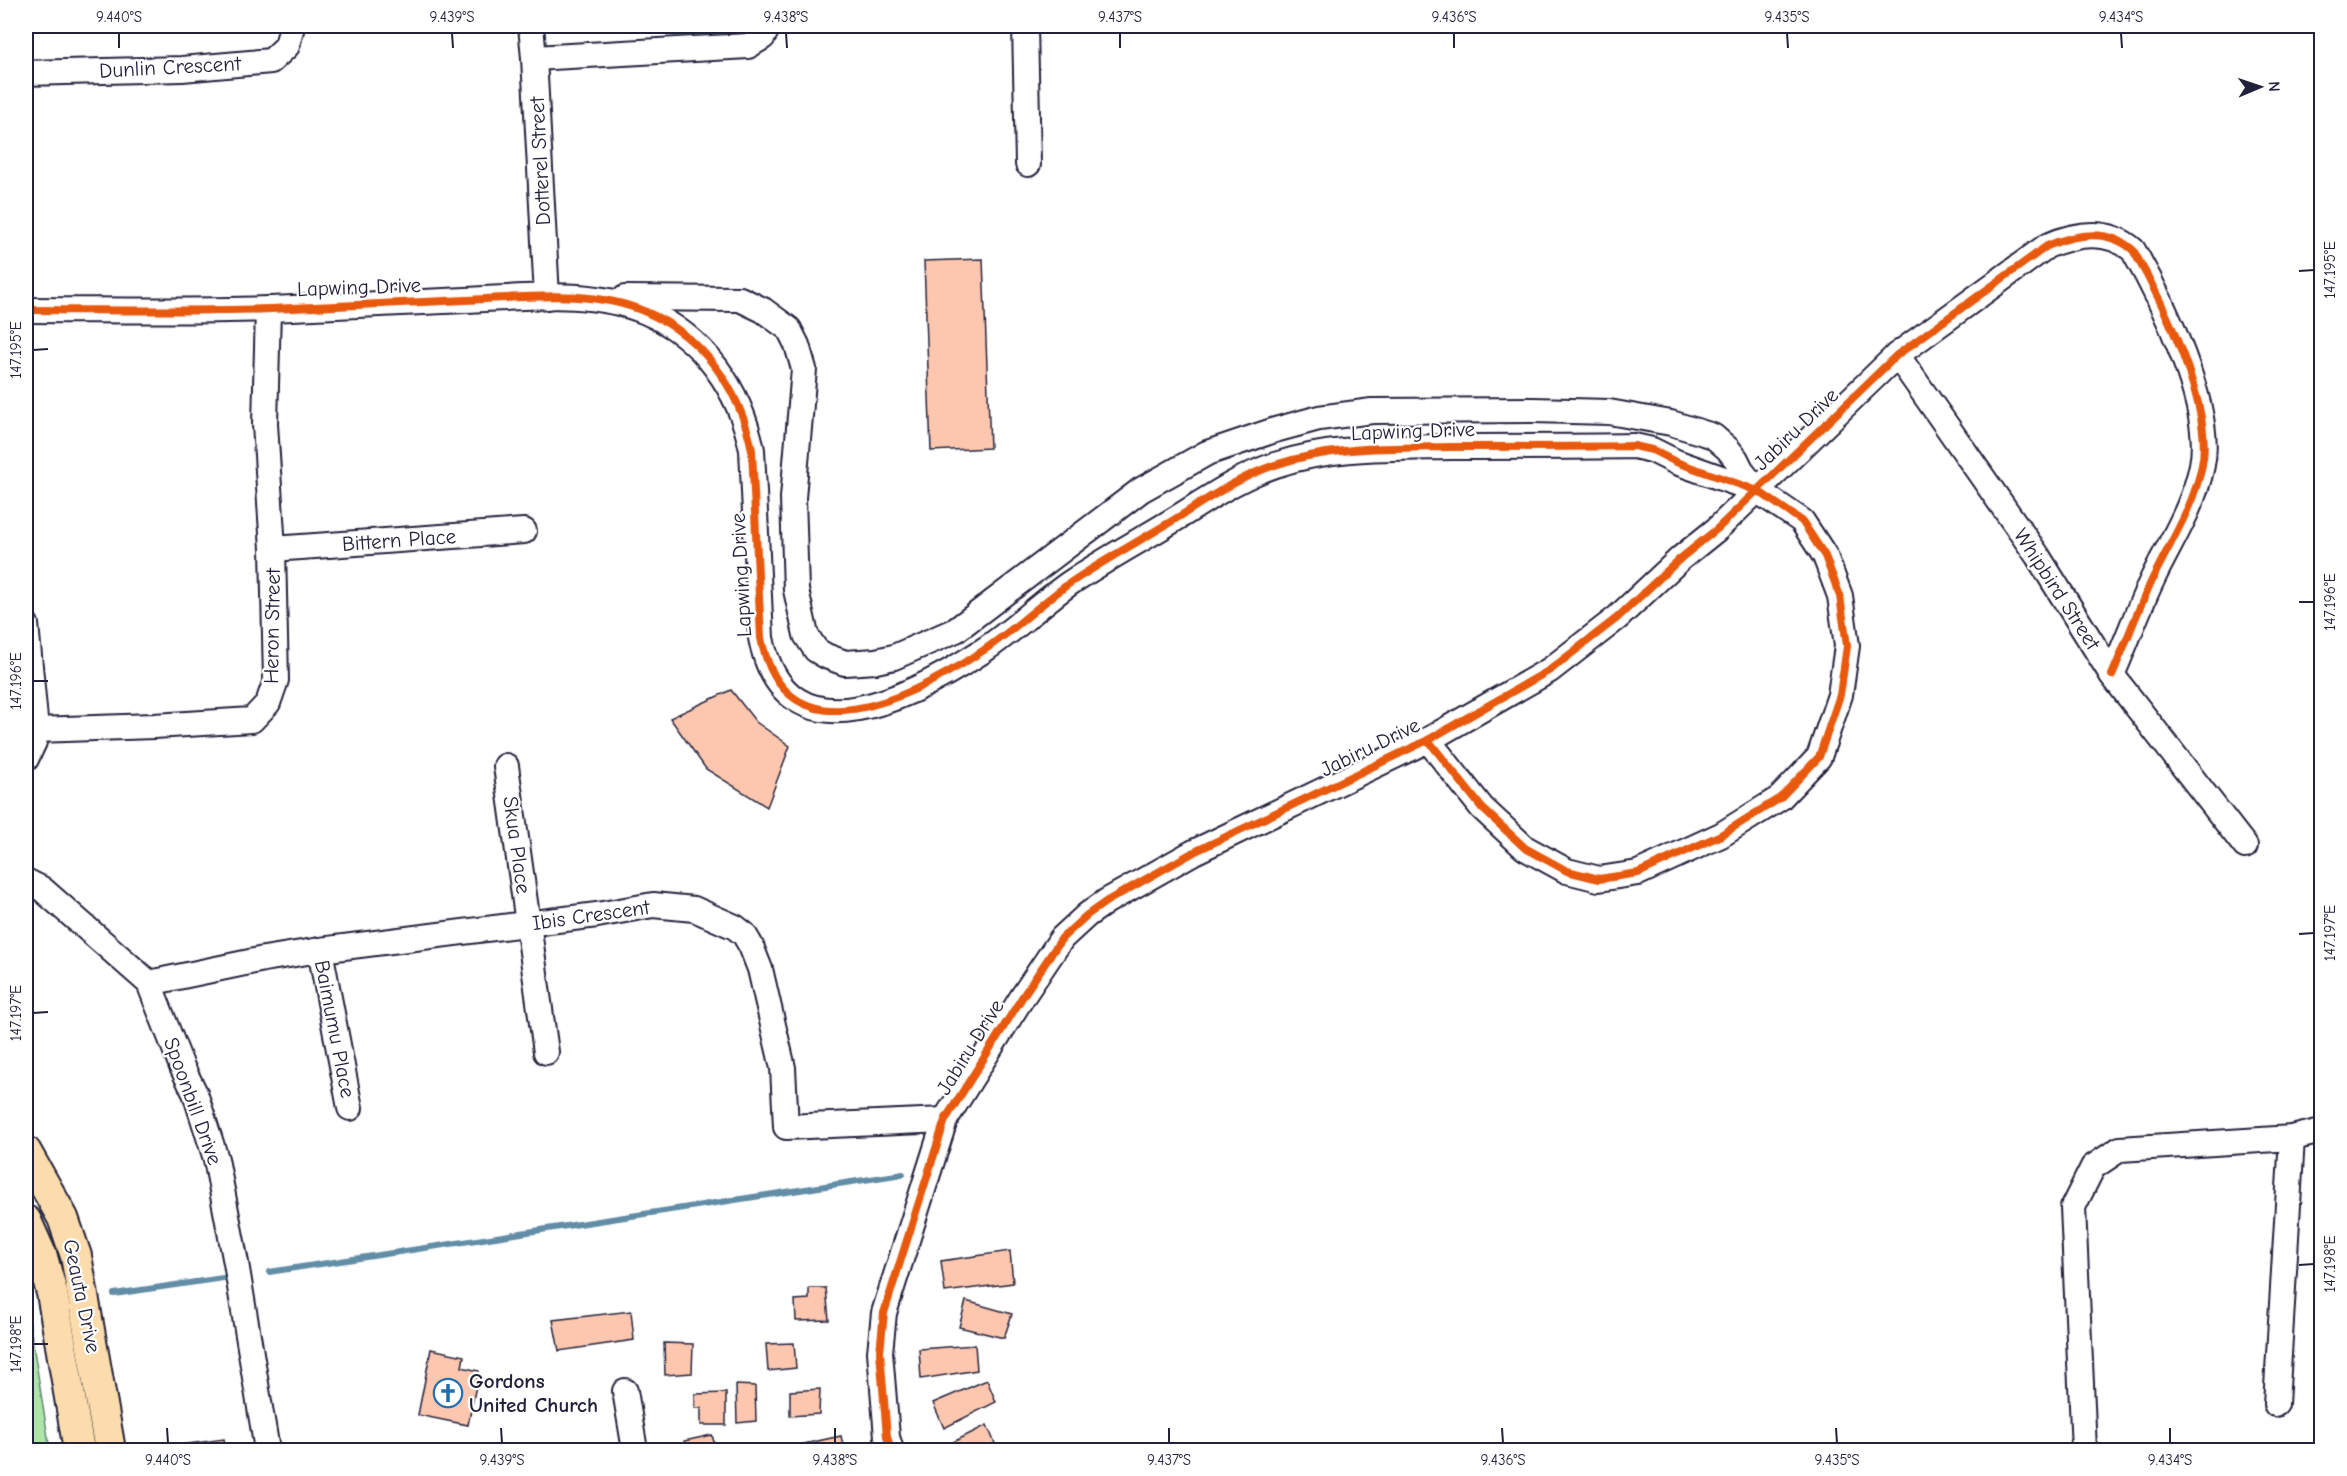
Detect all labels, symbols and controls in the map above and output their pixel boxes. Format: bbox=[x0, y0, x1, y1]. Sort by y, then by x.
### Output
text: 9.440°S bbox=[96, 8, 142, 26]
text: 9.439°S bbox=[429, 8, 475, 26]
text: 9.438°S bbox=[764, 8, 808, 26]
text: 9.437°S bbox=[1098, 8, 1142, 26]
text: 9.436°S bbox=[1431, 8, 1477, 26]
text: 9.435°S bbox=[1764, 8, 1810, 26]
text: 9.434°S bbox=[2099, 8, 2143, 26]
street label: Dunlin Crescent bbox=[99, 51, 242, 83]
north arrow bbox=[2230, 57, 2290, 117]
text: N bbox=[2265, 81, 2283, 92]
street label: Dotterel Street bbox=[525, 95, 555, 226]
text: 147.195°E bbox=[2321, 241, 2339, 299]
street label: Lapwing Drive bbox=[296, 273, 422, 301]
text: 147.195°E bbox=[7, 321, 25, 379]
street label: Jabiru Drive bbox=[1749, 383, 1843, 475]
street label: Lapwing Drive bbox=[1350, 417, 1476, 445]
street label: Lapwing Drive bbox=[726, 512, 756, 638]
street label: Bittern Place bbox=[341, 524, 457, 556]
street label: Whipbird Street bbox=[2009, 524, 2106, 655]
street label: Heron Street bbox=[259, 567, 285, 684]
text: 147.196°E bbox=[2321, 573, 2339, 631]
text: 147.196°E bbox=[7, 652, 25, 710]
street label: Jabiru Drive bbox=[1316, 713, 1424, 781]
street label: Skua Place bbox=[498, 795, 536, 895]
street label: Ibis Crescent bbox=[531, 895, 652, 935]
text: 147.197°E bbox=[2321, 905, 2339, 961]
street label: Baimumu Place bbox=[310, 958, 360, 1100]
text: 147.197°E bbox=[7, 985, 25, 1041]
street label: Jabiru Drive bbox=[931, 995, 1009, 1099]
street label: Spoonbill Drive bbox=[159, 1034, 227, 1168]
text: 147.198°E bbox=[2321, 1236, 2339, 1292]
street label: Geauta Drive bbox=[58, 1237, 106, 1355]
text: 147.198°E bbox=[7, 1316, 25, 1372]
place label: Gordons United Church bbox=[469, 1369, 598, 1417]
church icon: Gordons United Church bbox=[432, 1377, 464, 1409]
text: 9.440°S bbox=[145, 1451, 191, 1469]
text: 9.439°S bbox=[479, 1451, 525, 1469]
text: 9.438°S bbox=[813, 1451, 857, 1469]
text: 9.437°S bbox=[1147, 1451, 1191, 1469]
text: 9.436°S bbox=[1480, 1451, 1526, 1469]
text: 9.435°S bbox=[1814, 1451, 1860, 1469]
text: 9.434°S bbox=[2148, 1451, 2192, 1469]

